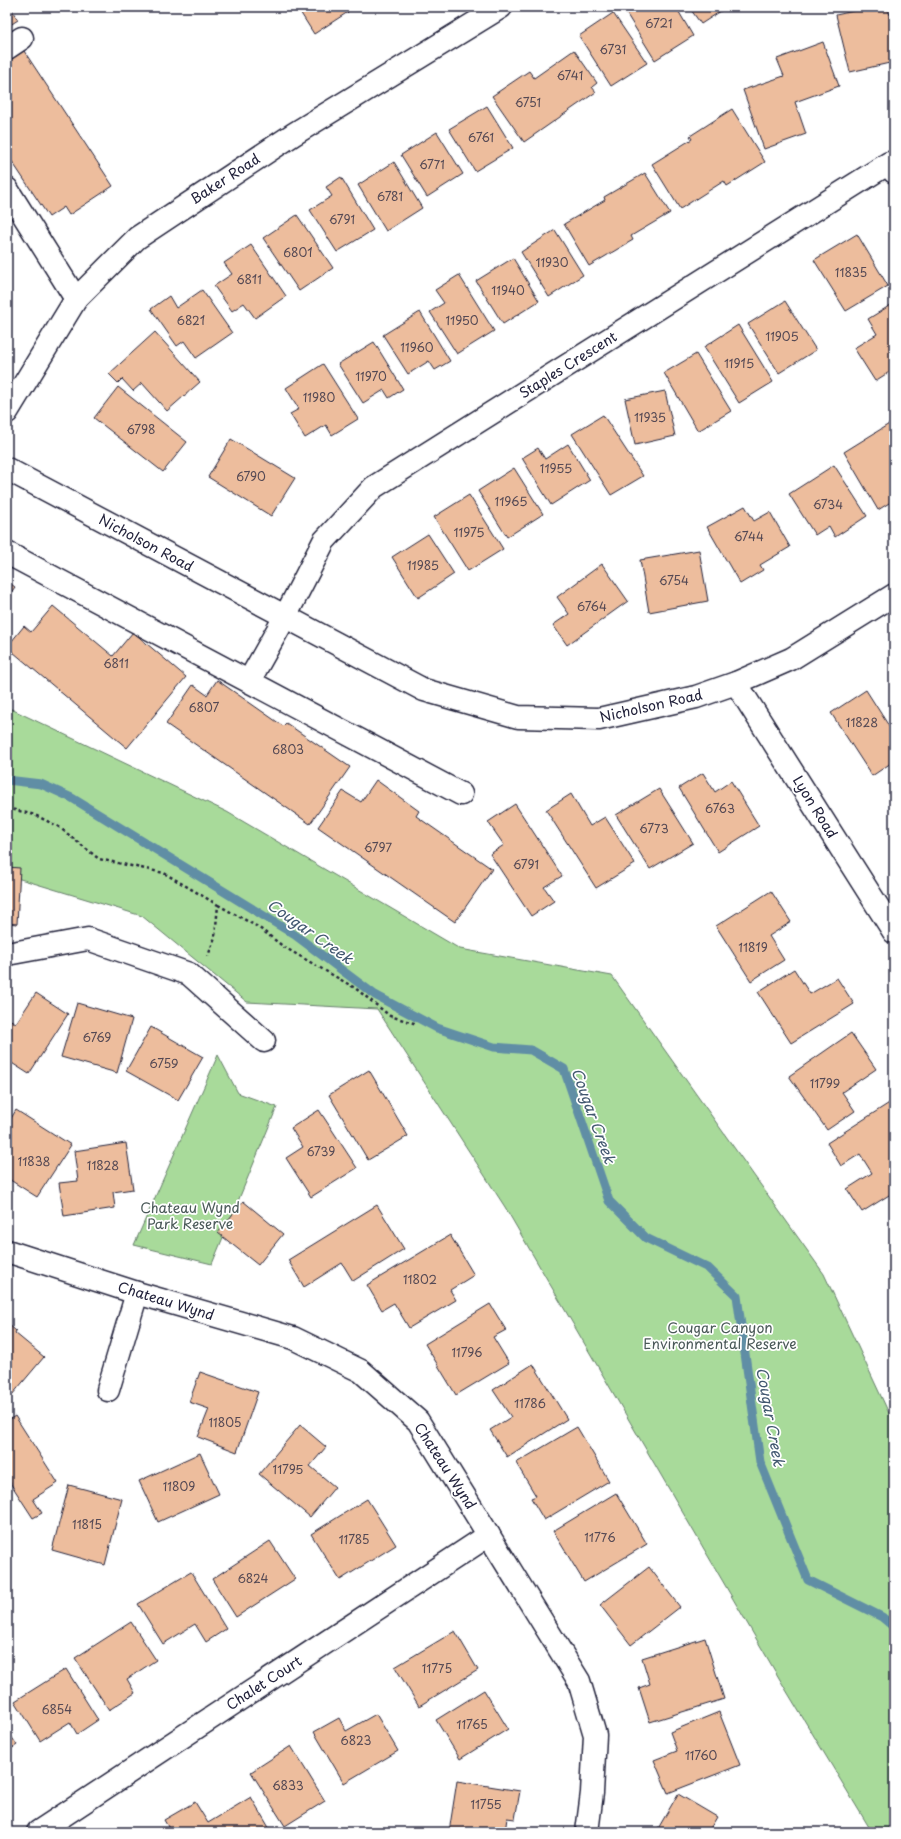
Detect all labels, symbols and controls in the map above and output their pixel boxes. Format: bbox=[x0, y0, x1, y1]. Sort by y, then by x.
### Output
house number: 6721 bbox=[645, 14, 673, 32]
house number: 6731 bbox=[600, 40, 626, 58]
house number: 6741 bbox=[557, 66, 583, 84]
house number: 6751 bbox=[515, 93, 541, 111]
house number: 6761 bbox=[468, 128, 494, 146]
street label: Baker Road bbox=[186, 148, 264, 209]
house number: 6771 bbox=[419, 155, 445, 173]
house number: 6781 bbox=[377, 187, 403, 205]
house number: 6791 bbox=[329, 210, 355, 228]
house number: 6801 bbox=[283, 243, 313, 261]
house number: 11930 bbox=[536, 253, 569, 271]
house number: 11835 bbox=[835, 263, 867, 281]
house number: 6811 bbox=[236, 270, 262, 288]
house number: 11940 bbox=[491, 281, 525, 299]
house number: 6821 bbox=[177, 311, 205, 329]
house number: 11950 bbox=[445, 311, 479, 329]
street label: Staples Crescent bbox=[515, 326, 621, 403]
house number: 11905 bbox=[765, 327, 799, 345]
house number: 11960 bbox=[400, 338, 434, 356]
house number: 11915 bbox=[724, 354, 754, 372]
house number: 11970 bbox=[355, 367, 387, 385]
house number: 11980 bbox=[303, 388, 336, 406]
house number: 11935 bbox=[634, 408, 666, 426]
house number: 6798 bbox=[127, 420, 155, 438]
house number: 11955 bbox=[540, 459, 572, 477]
house number: 6790 bbox=[236, 467, 266, 485]
house number: 11965 bbox=[495, 492, 527, 510]
house number: 6734 bbox=[813, 495, 843, 513]
street label: Nicholson Road bbox=[95, 509, 197, 576]
house number: 11975 bbox=[454, 523, 484, 541]
house number: 6744 bbox=[734, 527, 764, 545]
house number: 11985 bbox=[407, 556, 439, 574]
house number: 6754 bbox=[659, 571, 689, 589]
house number: 6764 bbox=[577, 597, 607, 615]
house number: 6811 bbox=[103, 654, 129, 672]
street label: Nicholson Road bbox=[597, 683, 704, 728]
house number: 6807 bbox=[189, 698, 219, 716]
house number: 11828 bbox=[846, 713, 878, 731]
house number: 6803 bbox=[272, 740, 304, 758]
street label: Lyon Road bbox=[788, 771, 843, 842]
house number: 6763 bbox=[705, 799, 735, 817]
house number: 6773 bbox=[639, 819, 669, 837]
house number: 6797 bbox=[364, 838, 392, 856]
house number: 6791 bbox=[513, 855, 539, 873]
water label: Cougar Creek bbox=[263, 893, 359, 969]
house number: 11819 bbox=[738, 938, 768, 956]
house number: 6769 bbox=[83, 1028, 111, 1046]
house number: 6759 bbox=[150, 1054, 178, 1072]
water label: Cougar Creek bbox=[566, 1064, 623, 1167]
house number: 11799 bbox=[810, 1074, 840, 1092]
house number: 6739 bbox=[307, 1142, 335, 1160]
house number: 11838 bbox=[18, 1152, 51, 1170]
house number: 11828 bbox=[87, 1156, 119, 1174]
park label: Chateau Wynd Park Reserve bbox=[140, 1197, 240, 1234]
house number: 11802 bbox=[403, 1270, 437, 1288]
street label: Chateau Wynd bbox=[115, 1276, 217, 1325]
park label: Cougar Canyon Environmental Reserve bbox=[643, 1317, 797, 1354]
house number: 11796 bbox=[451, 1343, 483, 1361]
water label: Cougar Creek bbox=[751, 1365, 792, 1469]
house number: 11786 bbox=[514, 1394, 546, 1412]
house number: 11805 bbox=[208, 1413, 242, 1431]
street label: Chateau Wynd bbox=[409, 1418, 481, 1513]
house number: 11795 bbox=[273, 1460, 303, 1478]
house number: 11809 bbox=[163, 1477, 195, 1495]
house number: 11815 bbox=[72, 1515, 102, 1533]
house number: 11776 bbox=[584, 1528, 616, 1546]
house number: 11785 bbox=[338, 1530, 370, 1548]
house number: 6824 bbox=[238, 1569, 268, 1587]
street label: Chalet Court bbox=[222, 1650, 306, 1715]
house number: 11775 bbox=[422, 1659, 452, 1677]
house number: 6854 bbox=[42, 1700, 72, 1718]
house number: 11765 bbox=[456, 1715, 488, 1733]
house number: 6823 bbox=[341, 1731, 371, 1749]
house number: 11760 bbox=[685, 1746, 718, 1764]
house number: 6833 bbox=[272, 1776, 304, 1794]
house number: 11755 bbox=[470, 1795, 502, 1813]

